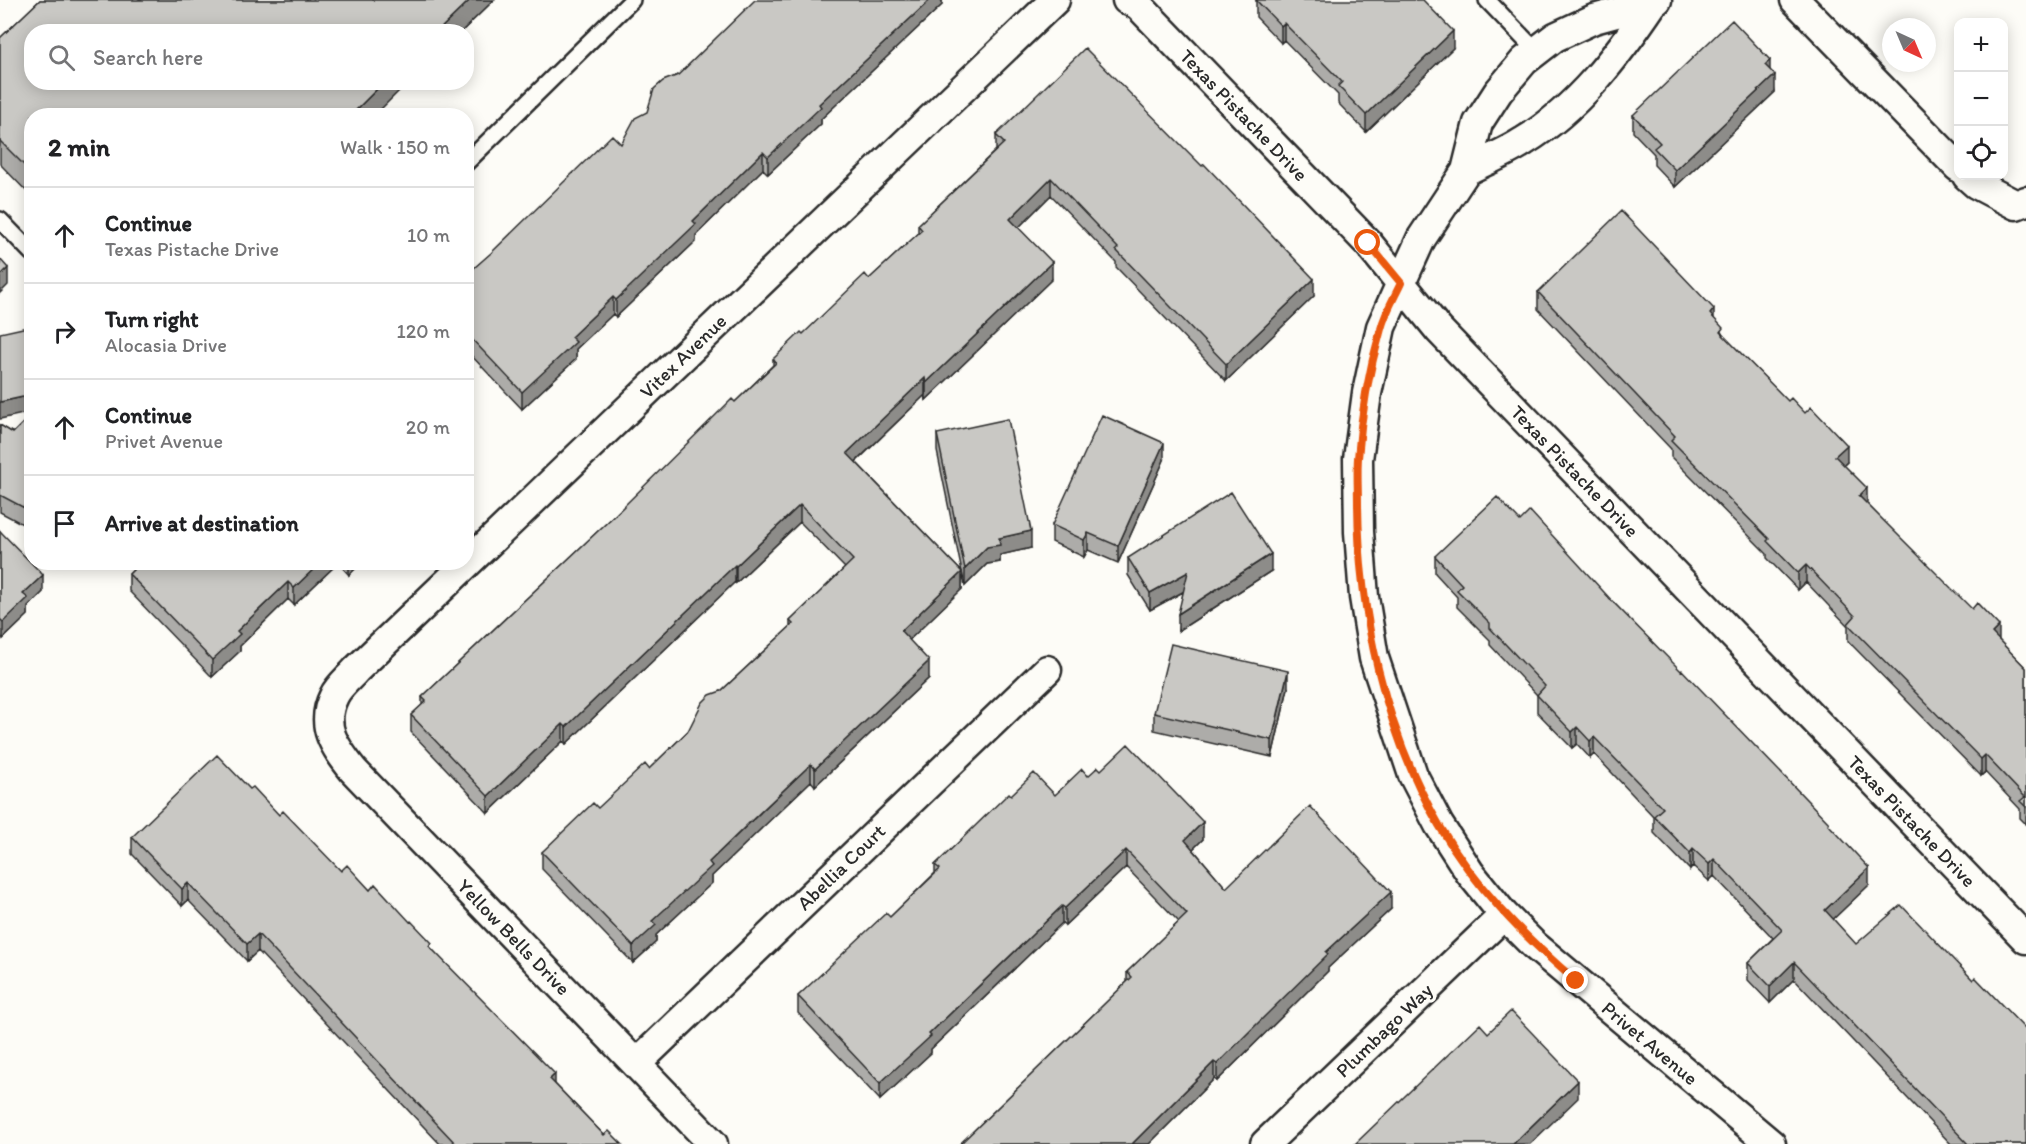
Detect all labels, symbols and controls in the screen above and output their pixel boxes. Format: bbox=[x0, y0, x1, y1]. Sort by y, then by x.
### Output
north arrow bbox=[1882, 18, 1936, 72]
map controls bbox=[1954, 18, 2008, 180]
button: + bbox=[1954, 18, 2008, 72]
search box bbox=[24, 24, 474, 90]
icon: search bbox=[45, 41, 78, 74]
text: Search here bbox=[93, 44, 203, 71]
street label: Texas Pistache Drive bbox=[1175, 44, 1313, 186]
button: − bbox=[1954, 72, 2008, 126]
button: locate bbox=[1954, 126, 2008, 180]
text: 2 min bbox=[48, 131, 110, 163]
text: Walk · 150 m bbox=[340, 135, 450, 159]
text: Continue bbox=[105, 210, 192, 237]
icon: ahead bbox=[48, 219, 81, 252]
text: 10 m bbox=[407, 223, 450, 247]
route start bbox=[1354, 229, 1380, 255]
text: Texas Pistache Drive bbox=[105, 237, 279, 261]
text: Turn right bbox=[105, 306, 199, 333]
street label: Vitex Avenue bbox=[635, 309, 731, 403]
icon: right bbox=[48, 315, 81, 348]
text: 120 m bbox=[397, 319, 450, 343]
text: Alocasia Drive bbox=[105, 333, 227, 357]
street label: Texas Pistache Drive bbox=[1506, 400, 1644, 542]
text: Continue bbox=[105, 402, 192, 429]
icon: ahead bbox=[48, 411, 81, 444]
text: 20 m bbox=[406, 415, 450, 439]
text: Privet Avenue bbox=[105, 429, 223, 453]
icon: arrive bbox=[48, 507, 81, 540]
text: Arrive at destination bbox=[105, 510, 299, 537]
street label: Texas Pistache Drive bbox=[1843, 750, 1981, 892]
street label: Abellia Court bbox=[792, 819, 891, 915]
street label: Yellow Bells Drive bbox=[452, 874, 576, 1000]
route end bbox=[1562, 967, 1588, 993]
street label: Plumbago Way bbox=[1330, 977, 1438, 1082]
street label: Privet Avenue bbox=[1597, 996, 1703, 1090]

